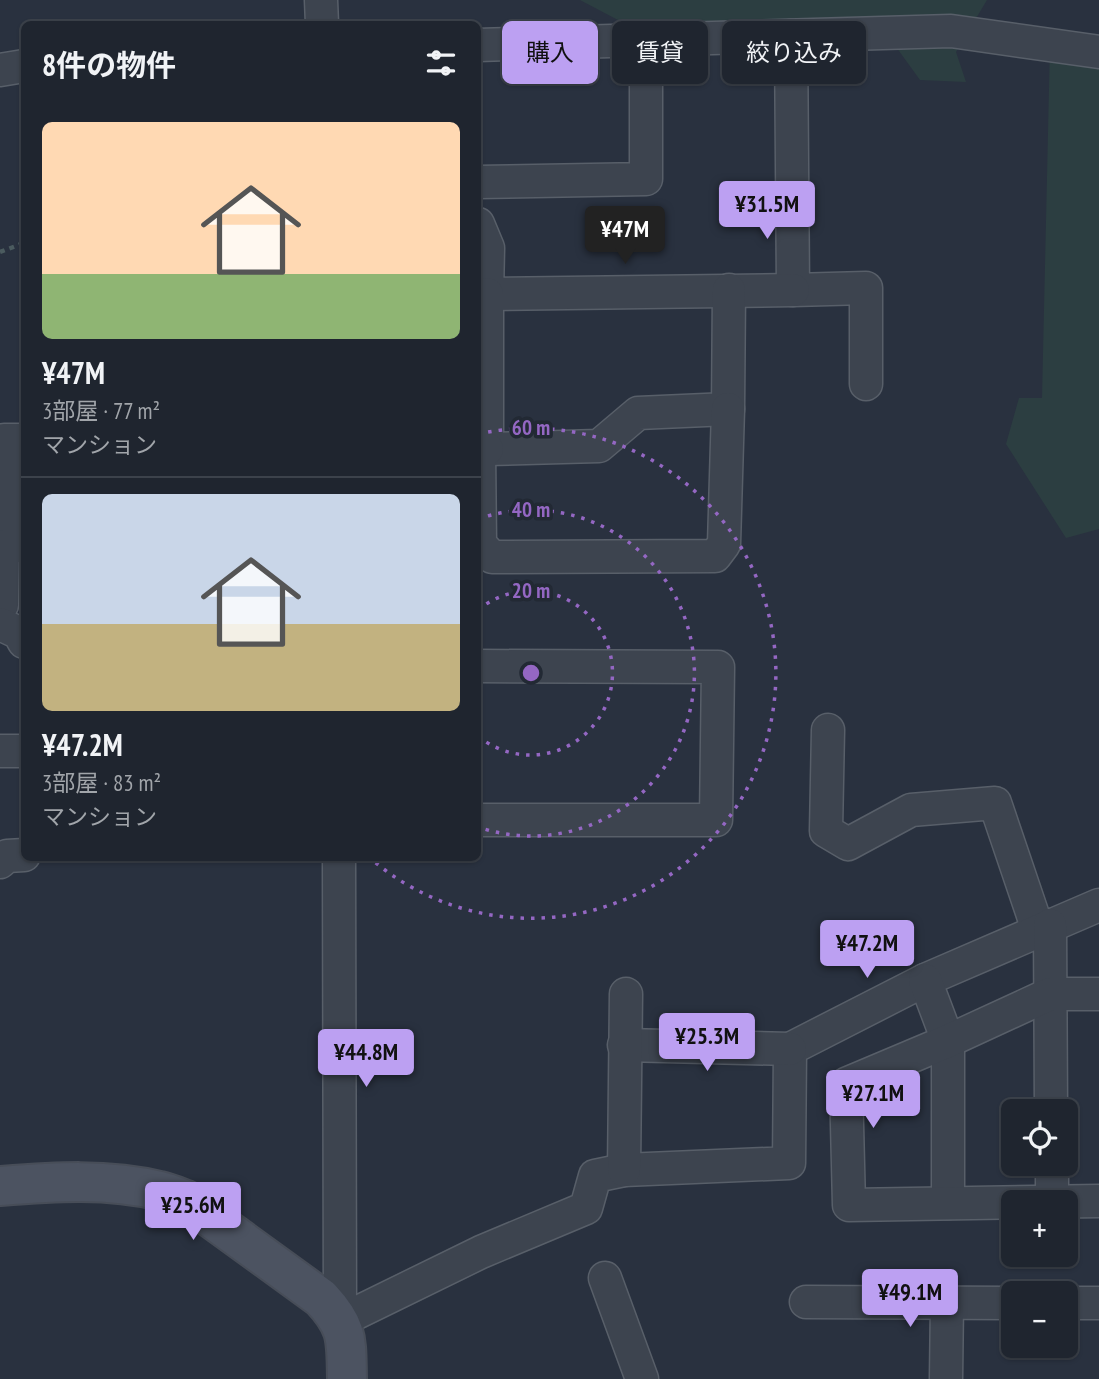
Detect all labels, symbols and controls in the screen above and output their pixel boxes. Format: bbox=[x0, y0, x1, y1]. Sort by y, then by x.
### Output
chip: 購入 bbox=[502, 21, 598, 84]
chip: 賃貸 bbox=[612, 21, 708, 84]
chip: 絞り込み bbox=[722, 21, 866, 84]
icon: filters bbox=[422, 44, 460, 82]
text: 8件の物件 bbox=[42, 45, 176, 84]
icon: home bbox=[188, 167, 314, 293]
pin: ¥31.5M bbox=[710, 182, 824, 241]
text: ¥31.5M bbox=[735, 189, 799, 218]
pin: ¥47M bbox=[584, 206, 666, 266]
text: ¥47M bbox=[601, 214, 649, 243]
text: ¥47M bbox=[42, 353, 105, 392]
text: 3部屋 · 77 m² bbox=[42, 396, 160, 425]
text: 60 m bbox=[512, 414, 550, 441]
text: マンション bbox=[42, 430, 157, 459]
text: 40 m bbox=[512, 496, 550, 523]
icon: home bbox=[188, 539, 314, 665]
text: 20 m bbox=[512, 577, 550, 604]
centre of rings bbox=[519, 661, 543, 685]
text: ¥47.2M bbox=[42, 725, 123, 764]
text: 3部屋 · 83 m² bbox=[42, 768, 161, 797]
text: マンション bbox=[42, 802, 157, 831]
pin: ¥47.2M bbox=[810, 920, 924, 980]
text: ¥47.2M bbox=[836, 928, 898, 957]
pin: ¥25.3M bbox=[650, 1014, 764, 1073]
text: ¥25.3M bbox=[675, 1021, 739, 1050]
pin: ¥44.8M bbox=[309, 1030, 423, 1089]
text: ¥44.8M bbox=[334, 1037, 398, 1066]
pin: ¥27.1M bbox=[816, 1070, 930, 1130]
text: ¥27.1M bbox=[842, 1078, 904, 1107]
map controls bbox=[1001, 1099, 1078, 1358]
button: locate bbox=[1001, 1099, 1078, 1176]
pin: ¥25.6M bbox=[136, 1182, 250, 1242]
text: ¥25.6M bbox=[161, 1190, 225, 1219]
button: + bbox=[1001, 1190, 1078, 1267]
pin: ¥49.1M bbox=[853, 1270, 967, 1329]
text: ¥49.1M bbox=[878, 1277, 942, 1306]
button: − bbox=[1001, 1281, 1078, 1358]

